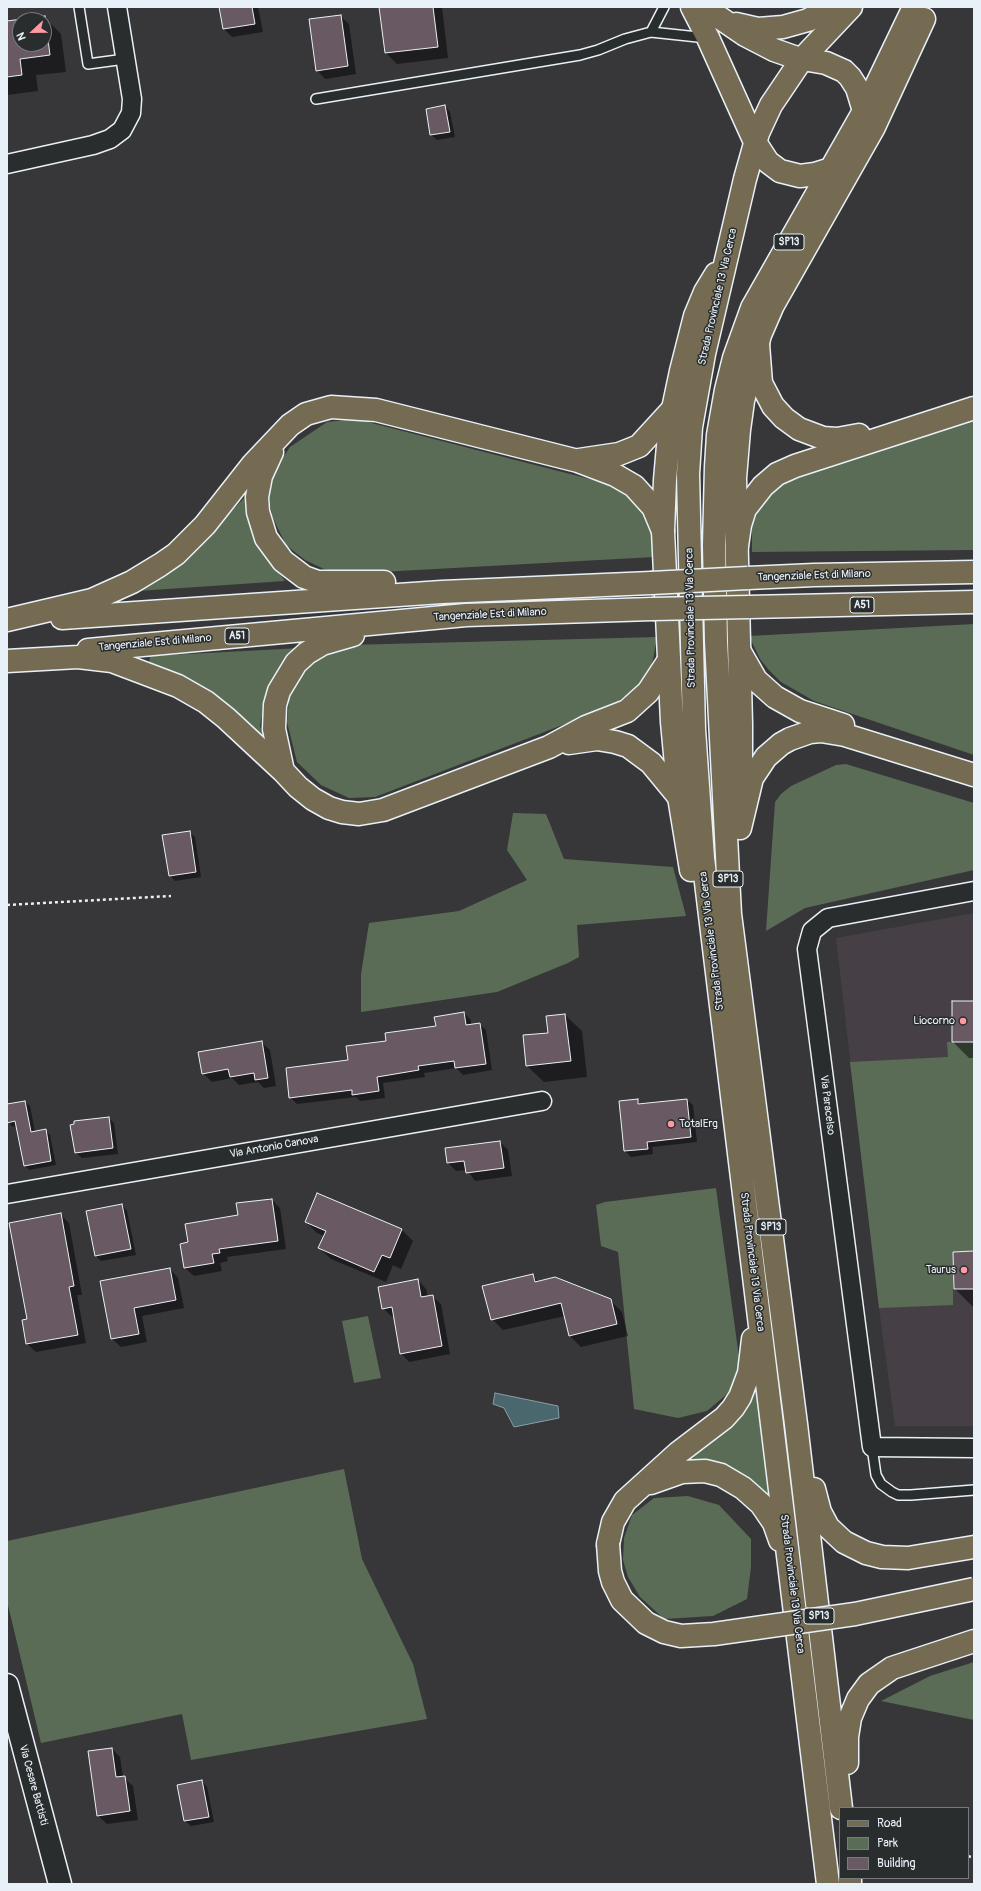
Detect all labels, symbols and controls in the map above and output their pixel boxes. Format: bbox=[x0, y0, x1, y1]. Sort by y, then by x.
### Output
north arrow bbox=[12, 12, 52, 52]
text: N bbox=[14, 30, 29, 42]
street label: Strada Provinciale 13 Via Cerca bbox=[696, 227, 740, 367]
road number: SP13 bbox=[774, 234, 804, 250]
street label: Strada Provinciale 13 Via Cerca bbox=[683, 548, 699, 688]
street label: Tangenziale Est di Milano bbox=[757, 567, 871, 585]
road number: A51 bbox=[850, 597, 874, 613]
street label: Tangenziale Est di Milano bbox=[433, 605, 547, 625]
road number: A51 bbox=[225, 628, 249, 644]
street label: Tangenziale Est di Milano bbox=[98, 631, 212, 655]
street label: Strada Provinciale 13 Via Cerca bbox=[697, 871, 727, 1011]
road number: SP13 bbox=[713, 871, 743, 887]
place label: Liocorno bbox=[913, 1014, 955, 1028]
marker: Liocorno bbox=[958, 1016, 968, 1026]
street label: Via Paracelso bbox=[817, 1074, 837, 1136]
place label: TotalErg bbox=[679, 1117, 718, 1131]
marker: TotalErg bbox=[666, 1119, 676, 1129]
street label: Via Antonio Canova bbox=[229, 1133, 319, 1161]
street label: Strada Provinciale 13 Via Cerca bbox=[737, 1192, 767, 1332]
road number: SP13 bbox=[756, 1219, 786, 1235]
place label: Taurus bbox=[926, 1263, 956, 1277]
marker: Taurus bbox=[959, 1265, 969, 1275]
street label: Strada Provinciale 13 Via Cerca bbox=[777, 1514, 807, 1654]
road number: SP13 bbox=[804, 1608, 834, 1624]
street label: Via Cesare Battisti bbox=[16, 1743, 50, 1827]
legend bbox=[839, 1807, 969, 1879]
text: Road bbox=[877, 1816, 902, 1831]
text: Park bbox=[877, 1836, 898, 1851]
text: Building bbox=[877, 1856, 916, 1871]

